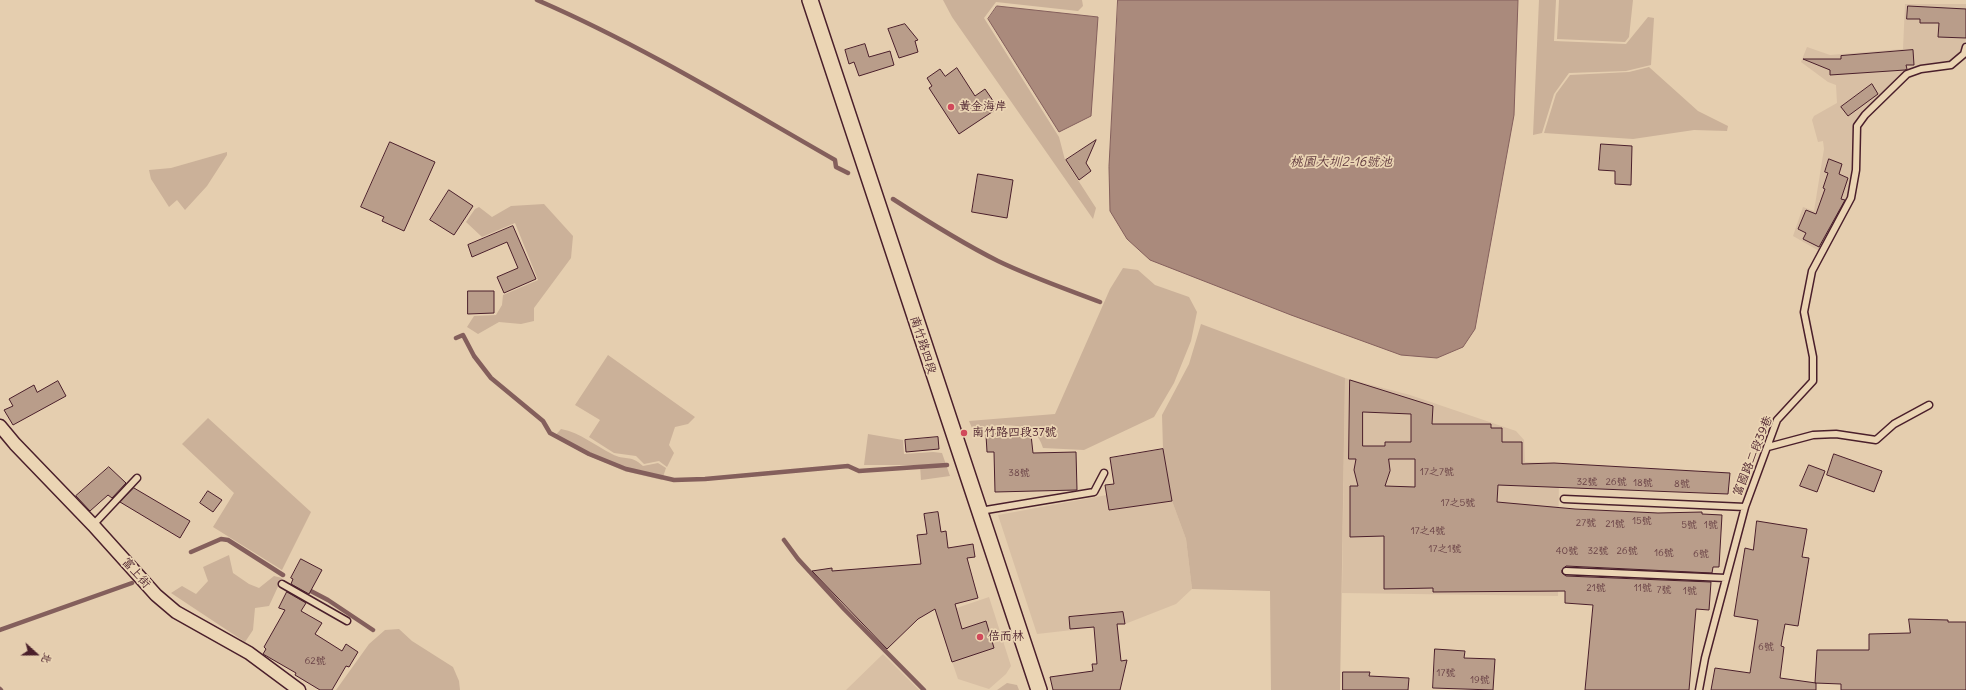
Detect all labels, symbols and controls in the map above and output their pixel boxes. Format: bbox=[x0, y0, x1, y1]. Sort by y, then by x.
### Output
place label: 黃金海岸 bbox=[959, 100, 1007, 114]
marker: 黃金海岸 bbox=[946, 102, 956, 112]
water label: 桃園大圳2-16號池 bbox=[1290, 154, 1392, 170]
street label: 南竹路四段 bbox=[907, 314, 939, 376]
street label: 富國路二段39巷 bbox=[1730, 414, 1776, 498]
place label: 南竹路四段37號 bbox=[972, 426, 1057, 440]
marker: 南竹路四段37號 bbox=[959, 428, 969, 438]
house number: 17之7號 bbox=[1420, 466, 1454, 478]
house number: 38號 bbox=[1008, 467, 1030, 479]
house number: 32號 bbox=[1576, 476, 1598, 488]
house number: 26號 bbox=[1605, 476, 1627, 488]
house number: 18號 bbox=[1633, 477, 1653, 489]
house number: 8號 bbox=[1674, 478, 1690, 490]
house number: 17之5號 bbox=[1441, 497, 1475, 509]
house number: 15號 bbox=[1632, 515, 1652, 527]
house number: 27號 bbox=[1576, 517, 1596, 529]
house number: 21號 bbox=[1605, 518, 1625, 530]
house number: 5號 bbox=[1681, 519, 1697, 531]
house number: 1號 bbox=[1704, 519, 1718, 531]
house number: 17之4號 bbox=[1411, 525, 1445, 537]
house number: 17之1號 bbox=[1429, 543, 1461, 555]
house number: 40號 bbox=[1556, 545, 1578, 557]
house number: 32號 bbox=[1587, 545, 1609, 557]
house number: 26號 bbox=[1616, 545, 1638, 557]
house number: 16號 bbox=[1654, 547, 1674, 559]
house number: 6號 bbox=[1693, 548, 1709, 560]
street label: 富上街 bbox=[119, 555, 153, 591]
house number: 21號 bbox=[1586, 582, 1606, 594]
house number: 11號 bbox=[1634, 582, 1652, 594]
house number: 7號 bbox=[1657, 584, 1671, 596]
house number: 1號 bbox=[1683, 585, 1697, 597]
place label: 倍而林 bbox=[988, 630, 1024, 644]
marker: 倍而林 bbox=[975, 632, 985, 642]
north arrow bbox=[16, 634, 56, 674]
house number: 6號 bbox=[1758, 641, 1774, 653]
text: 北 bbox=[39, 651, 56, 666]
house number: 62號 bbox=[304, 655, 326, 667]
house number: 17號 bbox=[1437, 667, 1455, 679]
house number: 19號 bbox=[1470, 674, 1490, 686]

